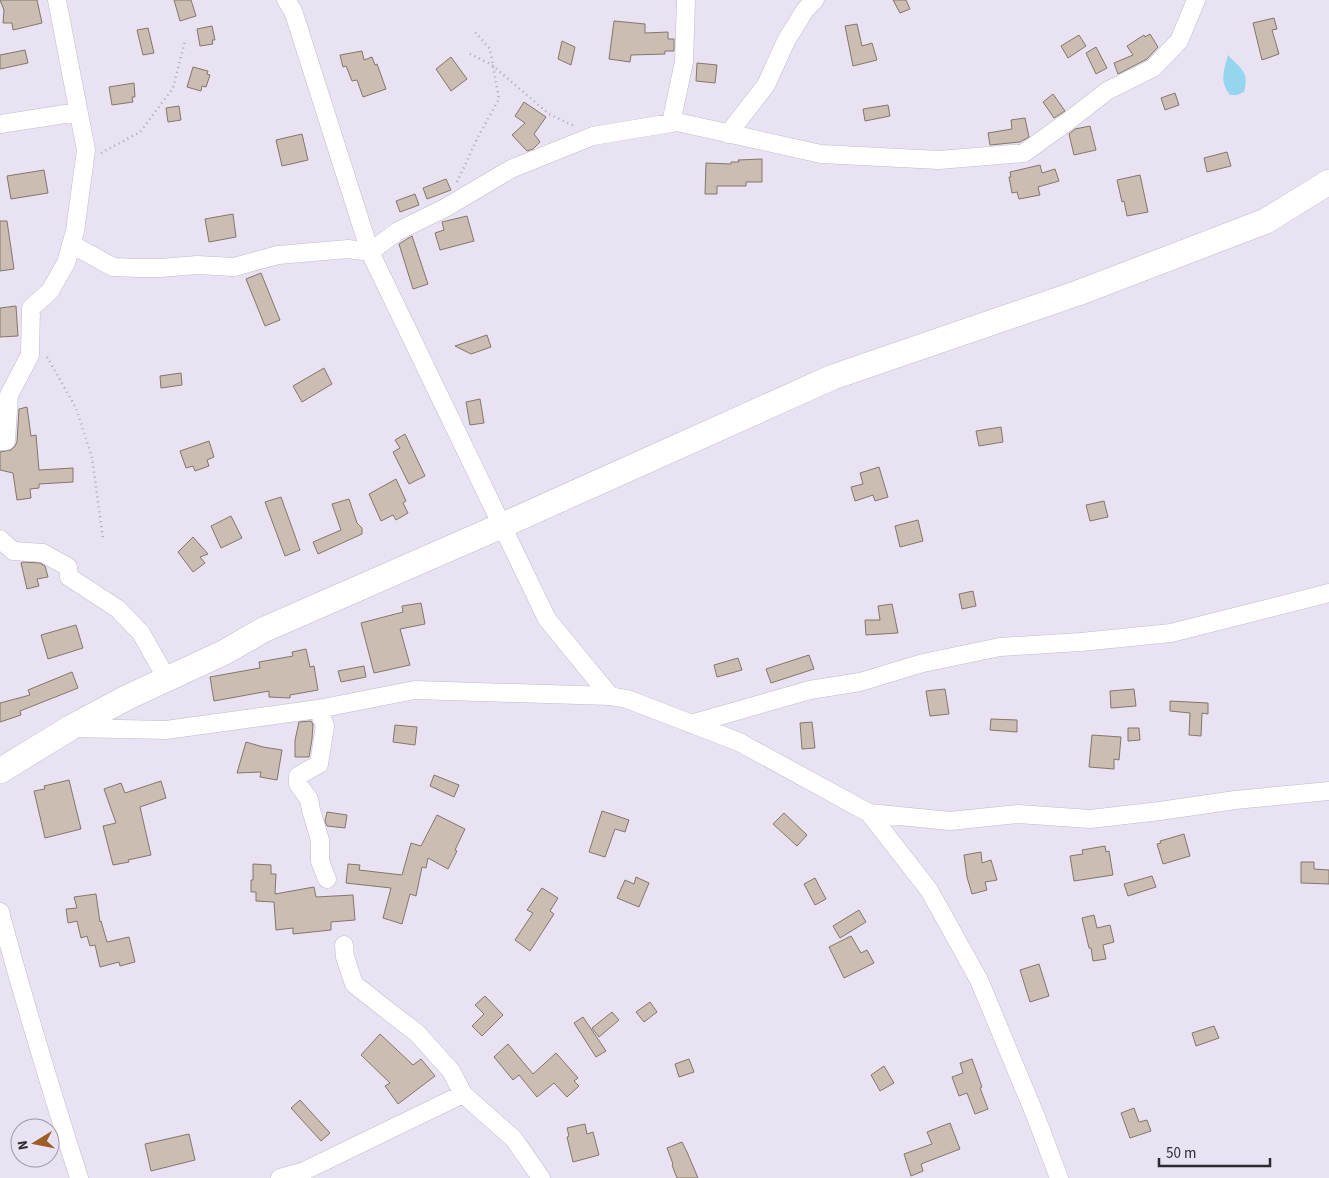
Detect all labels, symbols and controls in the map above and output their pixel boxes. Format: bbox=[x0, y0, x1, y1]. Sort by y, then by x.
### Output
north arrow bbox=[10, 1118, 60, 1168]
scale bar bbox=[1159, 1136, 1270, 1168]
text: N bbox=[13, 1139, 34, 1151]
text: 50 m bbox=[1166, 1143, 1196, 1164]

